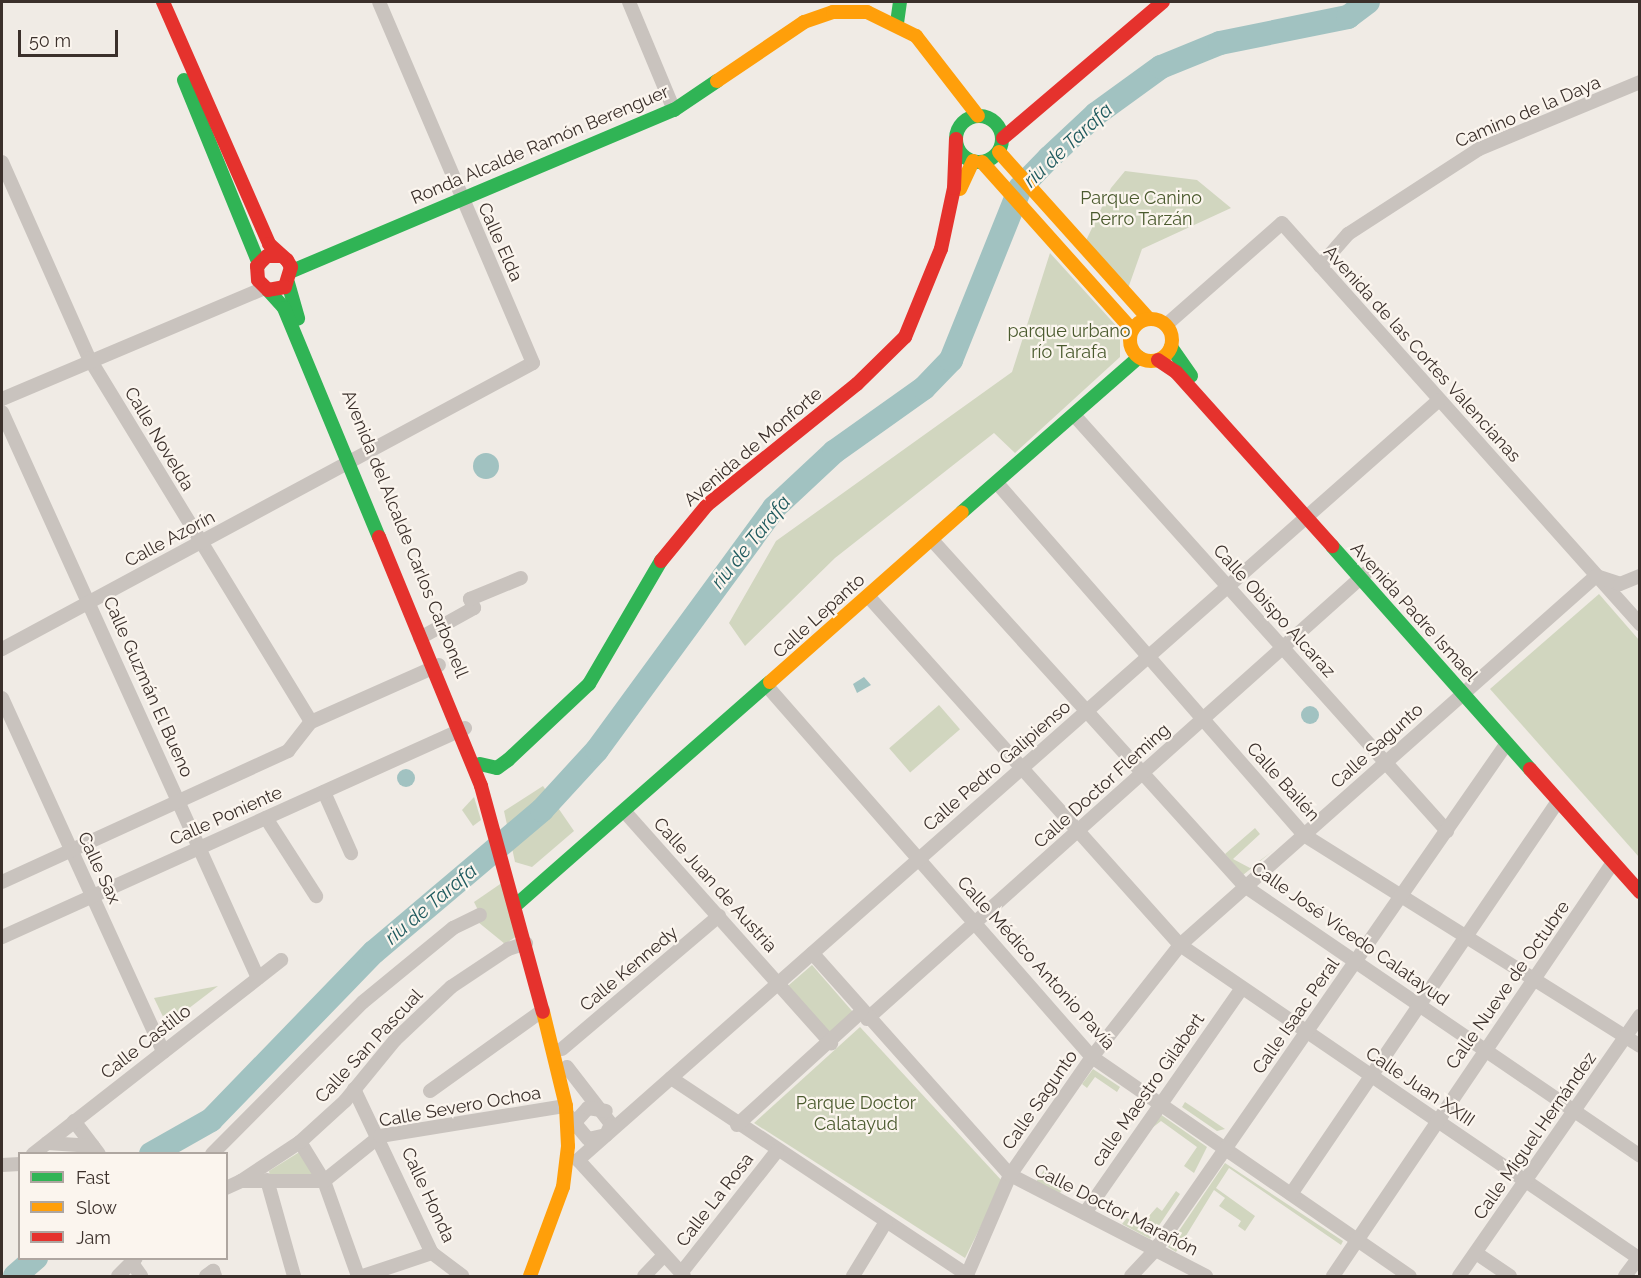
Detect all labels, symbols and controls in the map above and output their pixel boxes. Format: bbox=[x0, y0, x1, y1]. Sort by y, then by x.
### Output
scale bar bbox=[21, 18, 122, 56]
text: 50 m bbox=[29, 30, 71, 51]
street label: Camino de la Daya bbox=[1452, 72, 1604, 152]
street label: Ronda Alcalde Ramón Berenguer bbox=[408, 81, 672, 209]
water label: riu de Tarafa bbox=[1018, 98, 1118, 192]
park label: Parque Canino Perro Tarzán bbox=[1080, 188, 1202, 230]
street label: Calle Elda bbox=[473, 199, 527, 285]
street label: Avenida de las Cortes Valencianas bbox=[1319, 241, 1525, 467]
park label: parque urbano río Tarafa bbox=[1007, 321, 1131, 364]
street label: Calle Novelda bbox=[120, 383, 198, 495]
street label: Avenida de Monforte bbox=[680, 383, 826, 511]
street label: Avenida del Alcalde Carlos Carbonell bbox=[337, 387, 473, 681]
water label: riu de Tarafa bbox=[706, 490, 796, 594]
street label: Calle Azorín bbox=[121, 506, 219, 572]
street label: Avenida Padre Ismael bbox=[1346, 538, 1482, 686]
street label: Calle Obispo Alcaraz bbox=[1208, 540, 1340, 682]
street label: Calle Lepanto bbox=[769, 569, 869, 663]
street label: Calle Guzmán El Bueno bbox=[98, 593, 198, 781]
street label: Calle Pedro Galipienso bbox=[919, 696, 1075, 836]
street label: Calle Sagunto bbox=[1326, 699, 1428, 793]
street label: Calle Doctor Fleming bbox=[1029, 719, 1175, 853]
street label: Calle Bailén bbox=[1242, 738, 1324, 826]
street label: Calle Poniente bbox=[166, 782, 286, 850]
street label: Calle Juan de Austria bbox=[648, 813, 782, 957]
street label: Calle Sax bbox=[73, 829, 125, 907]
street label: Calle José Vicedo Calatayud bbox=[1247, 857, 1453, 1011]
water label: riu de Tarafa bbox=[380, 858, 482, 950]
street label: Calle Médico Antonio Pavía bbox=[952, 872, 1120, 1054]
street label: Calle Nueve de Octubre bbox=[1442, 897, 1574, 1073]
street label: Calle Kennedy bbox=[576, 922, 682, 1016]
street label: Calle Isaac Peral bbox=[1248, 954, 1344, 1078]
street label: Calle San Pascual bbox=[311, 985, 427, 1107]
street label: Calle Castillo bbox=[97, 1000, 195, 1084]
street label: calle Maestro Gilabert bbox=[1087, 1009, 1209, 1171]
street label: Calle Juan XXIII bbox=[1361, 1042, 1479, 1132]
street label: Calle Sagunto bbox=[998, 1046, 1082, 1154]
street label: Calle Miguel Hernández bbox=[1469, 1048, 1601, 1224]
street label: Calle Severo Ochoa bbox=[377, 1082, 543, 1132]
park label: Parque Doctor Calatayud bbox=[796, 1093, 916, 1136]
street label: Calle Honda bbox=[397, 1144, 459, 1246]
street label: Calle La Rosa bbox=[672, 1149, 758, 1251]
legend bbox=[18, 1152, 228, 1260]
street label: Calle Doctor Marañón bbox=[1030, 1159, 1202, 1261]
text: Fast bbox=[76, 1167, 110, 1188]
text: Slow bbox=[76, 1197, 117, 1218]
text: Jam bbox=[76, 1227, 111, 1248]

